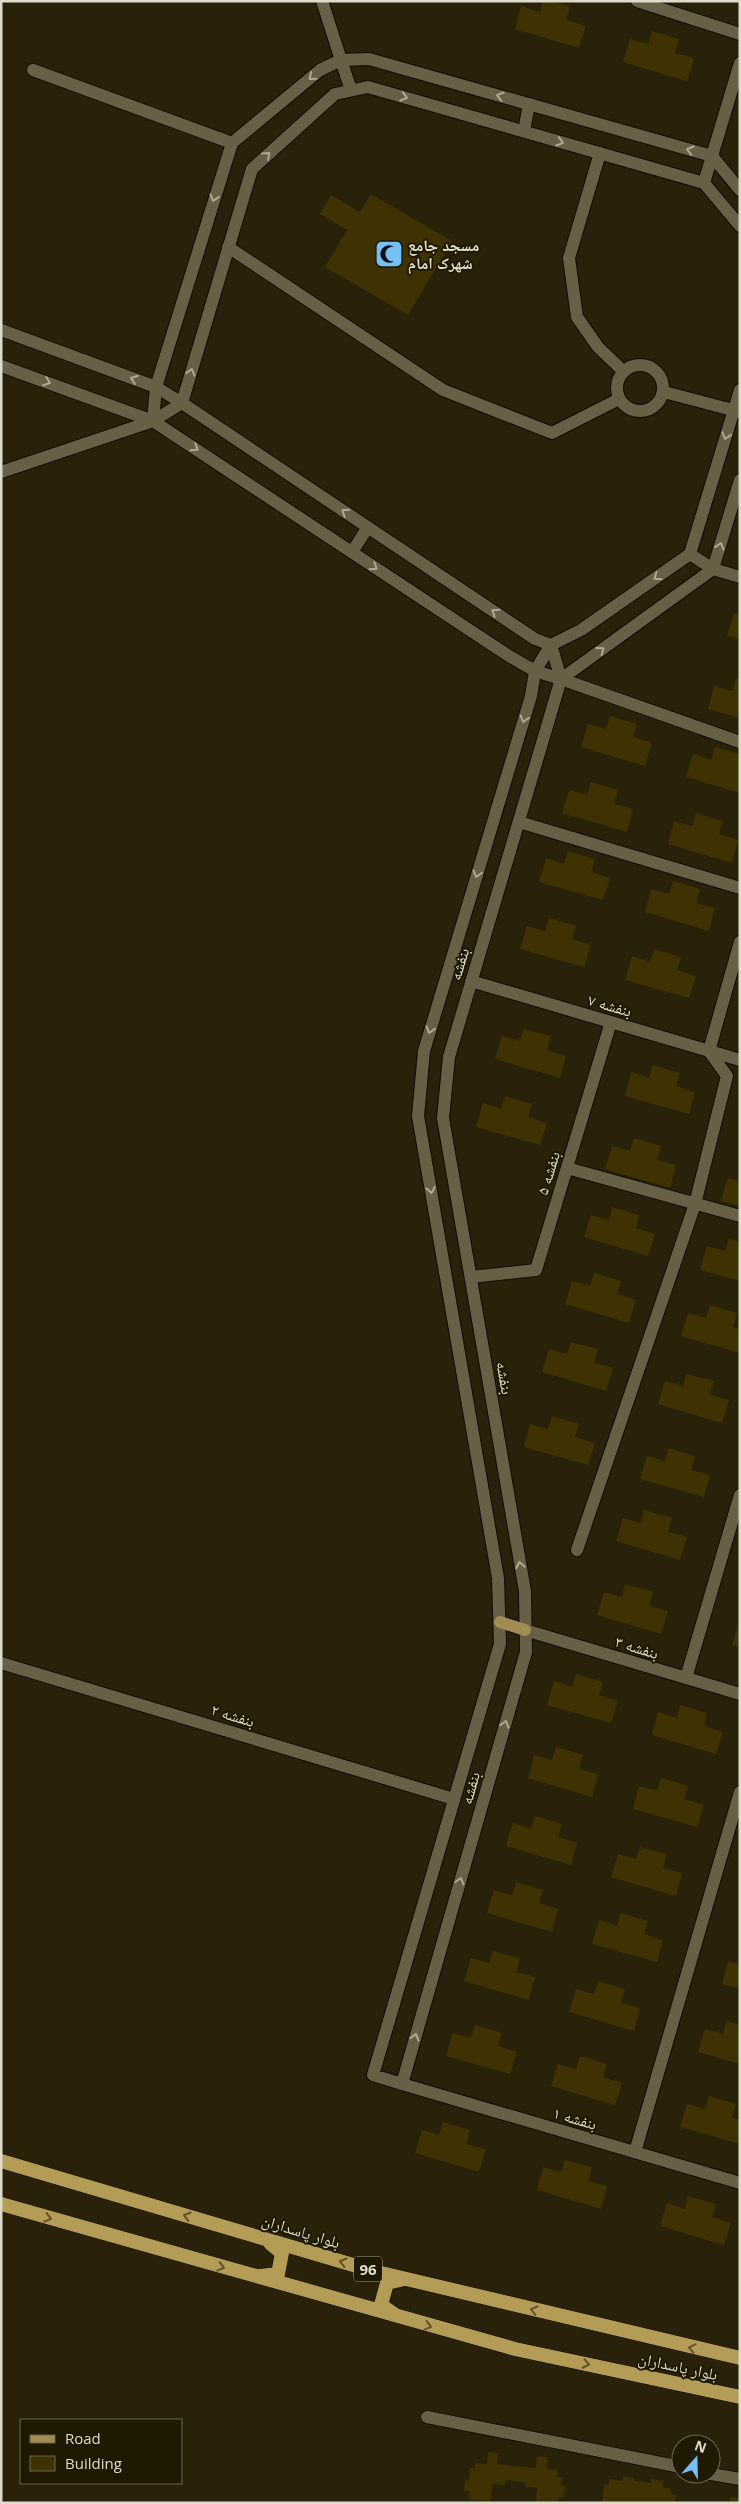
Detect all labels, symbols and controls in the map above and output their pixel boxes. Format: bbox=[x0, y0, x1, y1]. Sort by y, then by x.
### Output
one-way arrow bbox=[309, 71, 318, 80]
one-way arrow bbox=[400, 91, 408, 102]
one-way arrow bbox=[496, 91, 505, 102]
one-way arrow bbox=[556, 136, 564, 146]
one-way arrow bbox=[686, 146, 695, 156]
one-way arrow bbox=[262, 152, 271, 161]
one-way arrow bbox=[210, 194, 220, 202]
place label: مسجد جامع شهرک امام bbox=[408, 234, 479, 275]
mosque icon: مسجد جامع شهرک امام bbox=[374, 239, 404, 269]
one-way arrow bbox=[185, 368, 195, 376]
one-way arrow bbox=[130, 375, 139, 385]
one-way arrow bbox=[42, 376, 51, 386]
one-way arrow bbox=[721, 432, 731, 440]
one-way arrow bbox=[189, 442, 198, 452]
one-way arrow bbox=[341, 509, 351, 518]
one-way arrow bbox=[715, 543, 725, 551]
one-way arrow bbox=[368, 561, 378, 570]
one-way arrow bbox=[654, 571, 663, 580]
one-way arrow bbox=[491, 609, 501, 618]
one-way arrow bbox=[595, 647, 605, 656]
one-way arrow bbox=[519, 714, 529, 722]
one-way arrow bbox=[473, 870, 483, 878]
street label: بنفشه bbox=[444, 945, 474, 983]
street label: بنفشه ۷ bbox=[586, 988, 634, 1022]
one-way arrow bbox=[426, 1025, 436, 1034]
street label: بنفشه ۵ bbox=[531, 1149, 565, 1197]
one-way arrow bbox=[425, 1186, 435, 1195]
street label: بنفشه bbox=[491, 1360, 519, 1396]
one-way arrow bbox=[516, 1561, 526, 1570]
street label: بنفشه ۳ bbox=[613, 1630, 661, 1664]
street label: بنفشه ۲ bbox=[209, 1698, 257, 1732]
one-way arrow bbox=[500, 1721, 510, 1729]
street label: بنفشه bbox=[455, 1769, 485, 1807]
one-way arrow bbox=[455, 1877, 465, 1885]
one-way arrow bbox=[410, 2033, 420, 2041]
street label: بنفشه ۱ bbox=[551, 2101, 599, 2135]
street label: بلوار پاسداران bbox=[259, 2209, 343, 2253]
one-way arrow bbox=[183, 2211, 191, 2221]
one-way arrow bbox=[44, 2212, 52, 2222]
road number: 96 bbox=[354, 2256, 382, 2282]
one-way arrow bbox=[339, 2257, 347, 2267]
one-way arrow bbox=[216, 2262, 225, 2272]
one-way arrow bbox=[530, 2305, 539, 2316]
one-way arrow bbox=[424, 2320, 432, 2330]
one-way arrow bbox=[688, 2343, 697, 2354]
street label: بلوار پاسداران bbox=[636, 2347, 720, 2385]
one-way arrow bbox=[581, 2358, 590, 2369]
legend bbox=[20, 2419, 182, 2484]
text: Road bbox=[65, 2428, 101, 2448]
north arrow bbox=[671, 2434, 721, 2484]
text: N bbox=[692, 2435, 709, 2457]
text: Building bbox=[65, 2453, 122, 2473]

